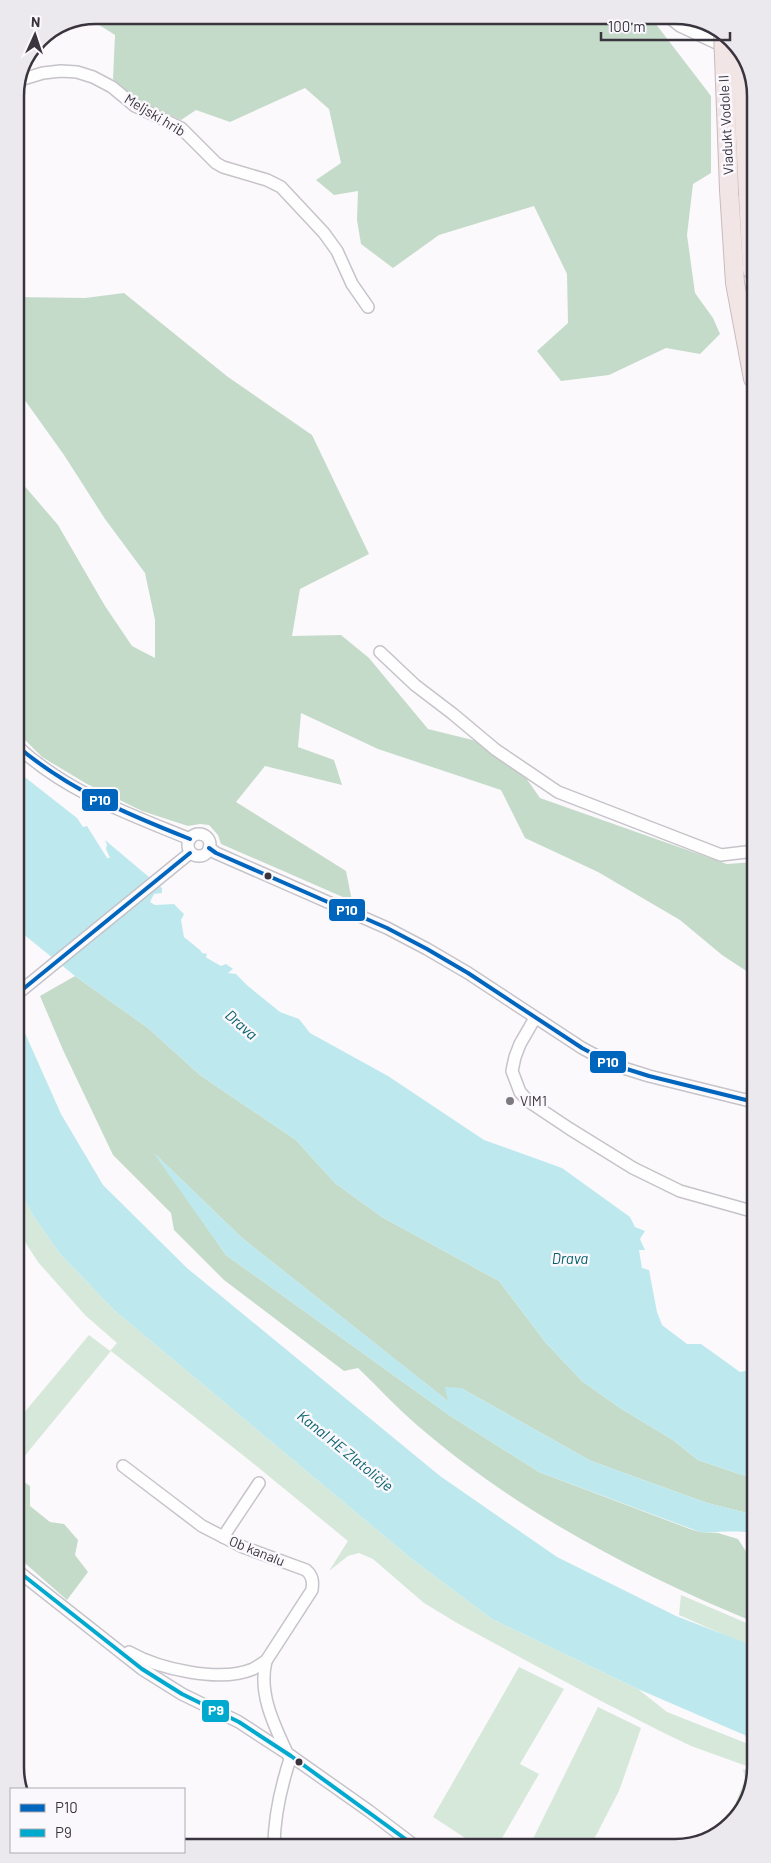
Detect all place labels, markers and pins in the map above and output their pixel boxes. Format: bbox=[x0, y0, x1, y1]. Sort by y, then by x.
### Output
unlabelled marker bbox=[263, 871, 273, 881]
place label: VIM1 bbox=[520, 1092, 547, 1109]
marker: VIM1 bbox=[504, 1095, 516, 1107]
unlabelled marker bbox=[294, 1757, 304, 1767]

